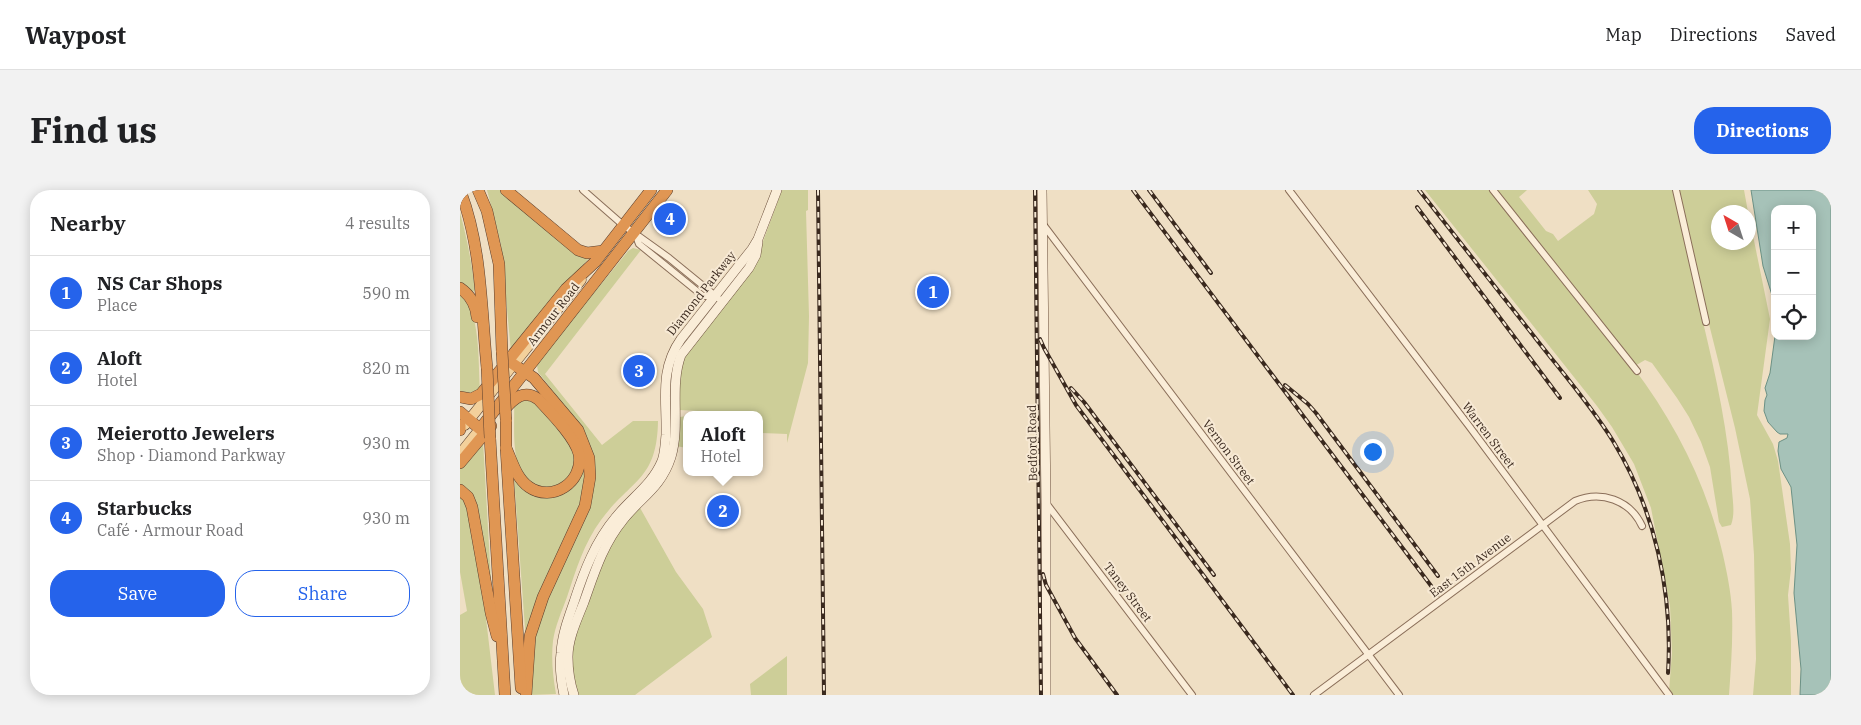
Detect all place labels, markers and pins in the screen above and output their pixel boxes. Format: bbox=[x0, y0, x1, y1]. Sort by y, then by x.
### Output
pin: 4 bbox=[654, 200, 686, 238]
pin: 1 bbox=[917, 273, 949, 311]
pin: 3 bbox=[623, 352, 655, 390]
pin: 2 bbox=[707, 492, 739, 530]

